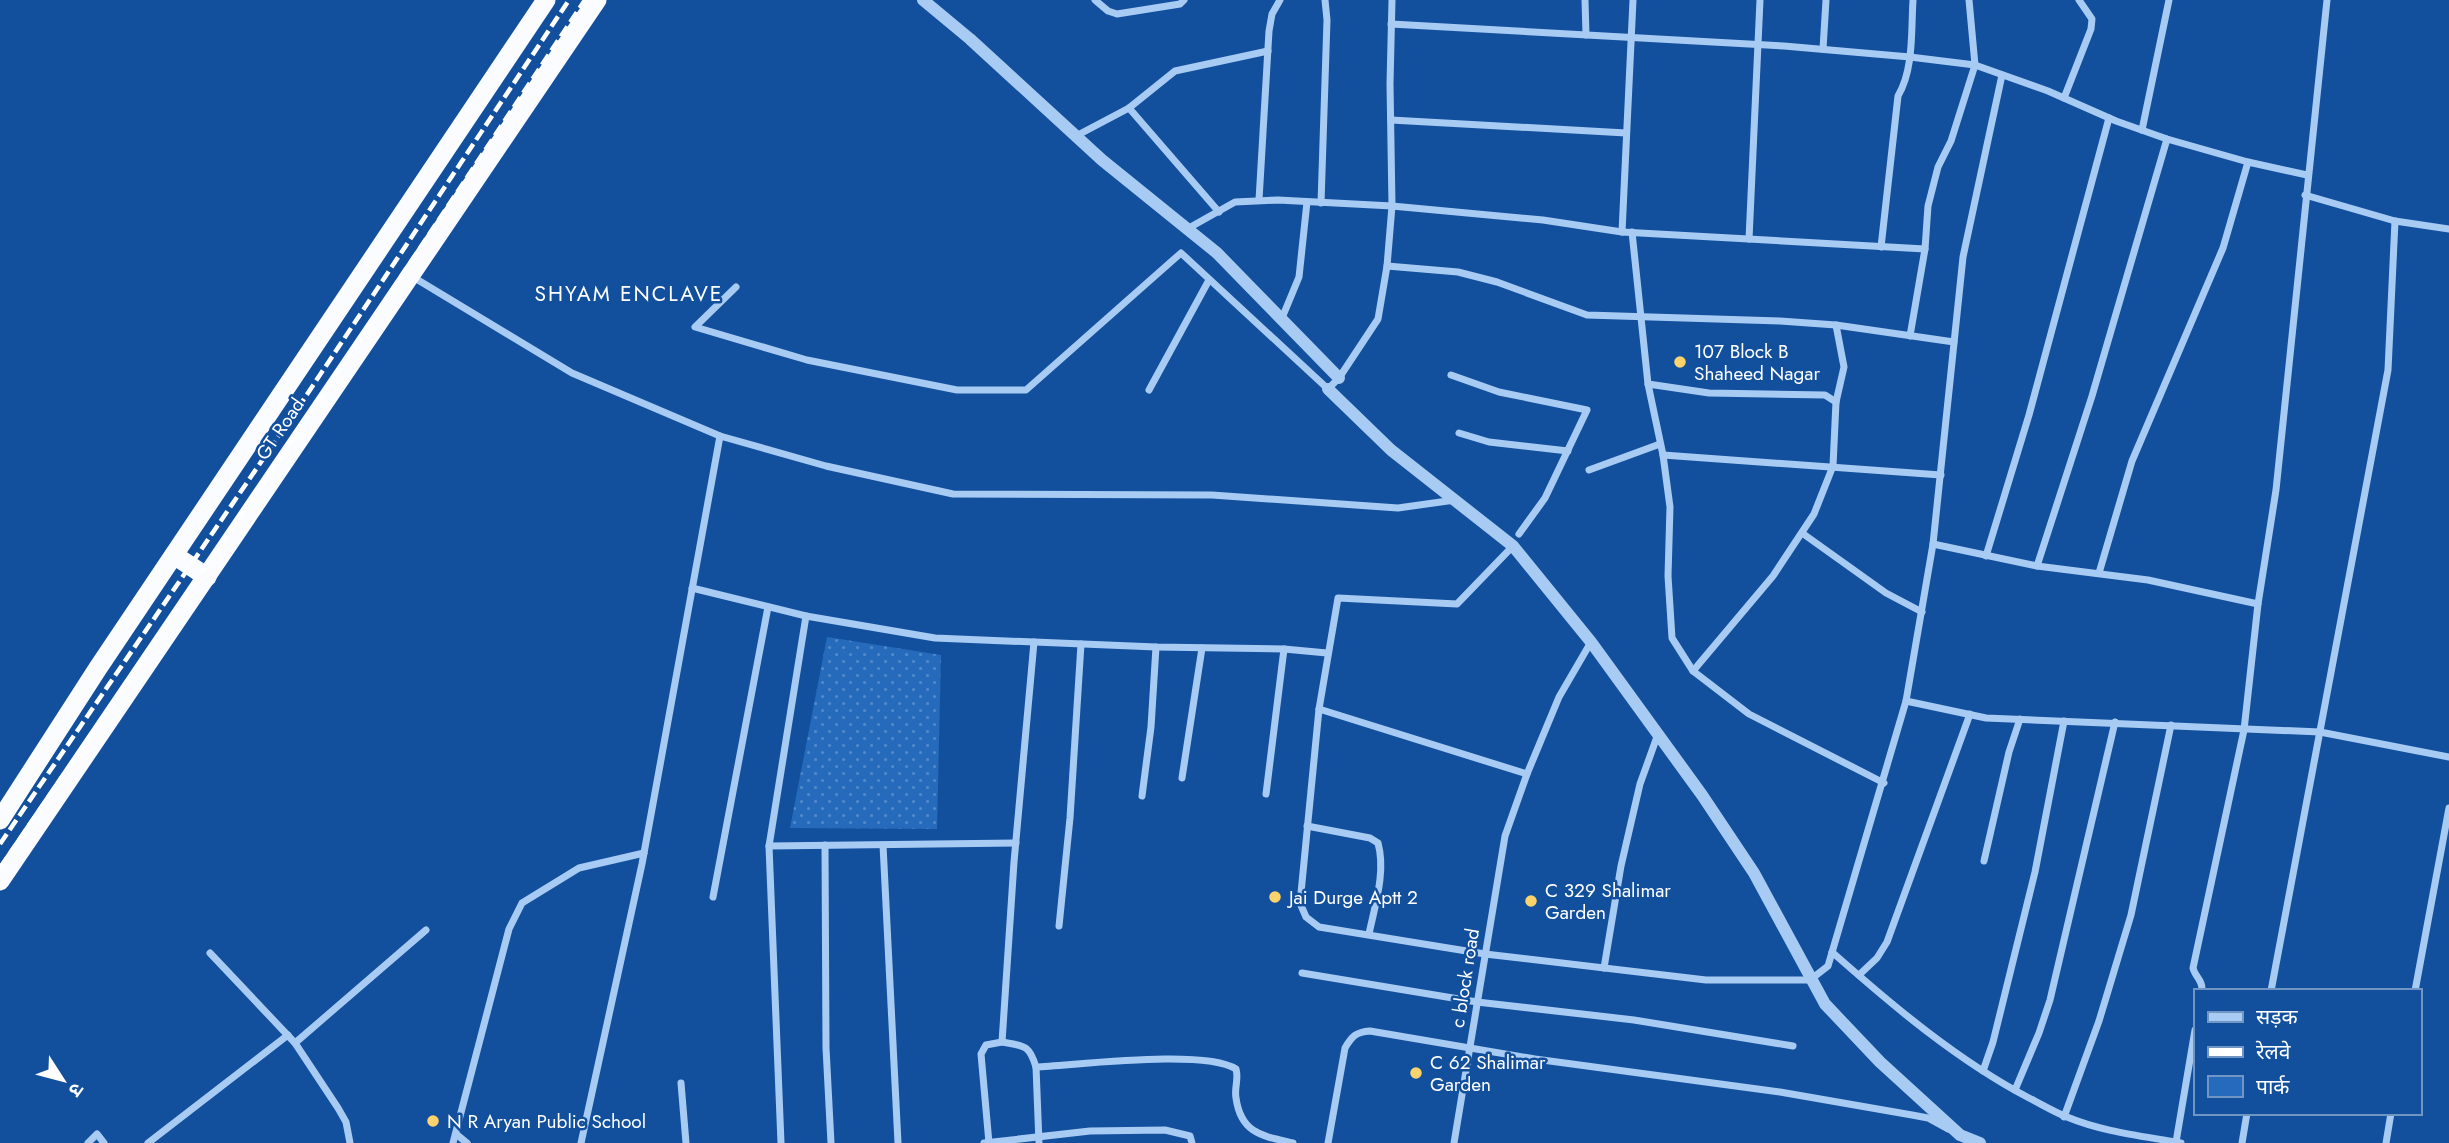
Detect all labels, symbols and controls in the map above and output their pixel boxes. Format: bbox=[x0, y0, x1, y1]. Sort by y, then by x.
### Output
district label: SHYAM ENCLAVE bbox=[535, 279, 723, 309]
place label: 107 Block B Shaheed Nagar bbox=[1694, 338, 1820, 387]
marker: 107 Block B Shaheed Nagar bbox=[1672, 354, 1688, 370]
street label: GT Road bbox=[249, 393, 311, 465]
place label: C 329 Shalimar Garden bbox=[1545, 877, 1671, 926]
place label: Jai Durge Aptt 2 bbox=[1286, 884, 1418, 911]
marker: Jai Durge Aptt 2 bbox=[1267, 889, 1283, 905]
marker: C 329 Shalimar Garden bbox=[1523, 893, 1539, 909]
street label: c block road bbox=[1444, 926, 1486, 1030]
legend bbox=[2194, 989, 2421, 1115]
text: सड़क bbox=[2256, 1002, 2298, 1032]
text: रेलवे bbox=[2255, 1037, 2291, 1067]
north arrow bbox=[28, 1045, 98, 1115]
place label: C 62 Shalimar Garden bbox=[1430, 1049, 1546, 1098]
marker: C 62 Shalimar Garden bbox=[1408, 1065, 1424, 1081]
text: पार्क bbox=[2256, 1072, 2290, 1102]
text: उ bbox=[62, 1077, 91, 1103]
place label: N R Aryan Public School bbox=[447, 1108, 646, 1135]
marker: N R Aryan Public School bbox=[425, 1113, 441, 1129]

